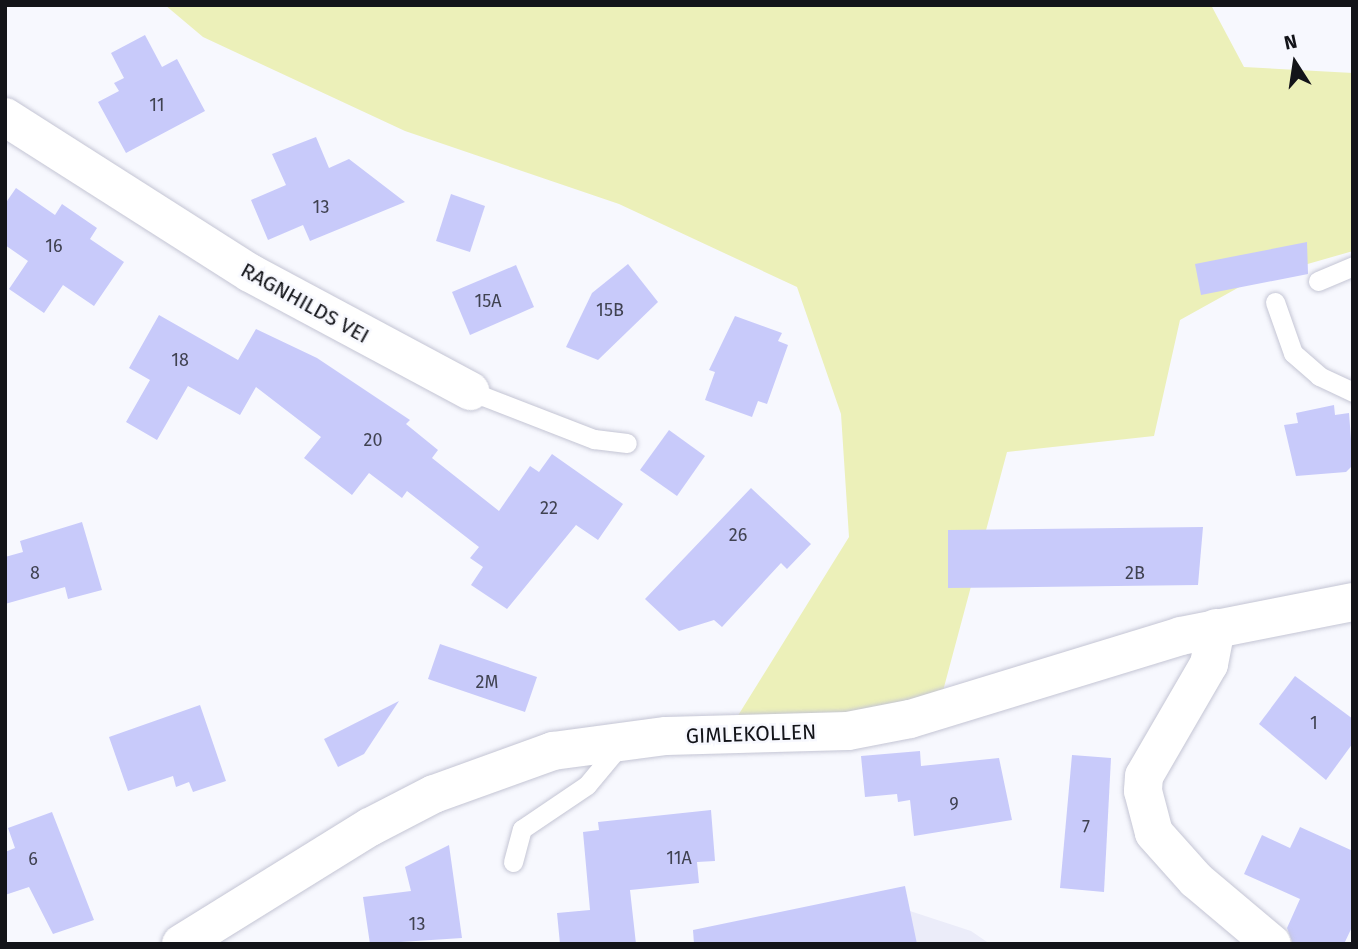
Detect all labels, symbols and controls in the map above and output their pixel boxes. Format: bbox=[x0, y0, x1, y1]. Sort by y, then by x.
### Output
north arrow bbox=[1260, 28, 1330, 98]
text: N bbox=[1282, 29, 1299, 55]
house number: 11 bbox=[149, 94, 165, 116]
house number: 13 bbox=[313, 196, 329, 218]
house number: 16 bbox=[45, 235, 63, 257]
street label: RAGNHILDS VEI bbox=[236, 257, 374, 349]
house number: 15A bbox=[474, 290, 502, 312]
house number: 15B bbox=[596, 299, 624, 321]
house number: 18 bbox=[171, 349, 189, 371]
house number: 20 bbox=[364, 429, 382, 451]
house number: 22 bbox=[540, 497, 558, 519]
house number: 26 bbox=[729, 524, 747, 546]
house number: 8 bbox=[30, 562, 40, 584]
house number: 2B bbox=[1125, 562, 1145, 584]
house number: 2M bbox=[476, 671, 498, 693]
house number: 1 bbox=[1310, 712, 1318, 734]
street label: GIMLEKOLLEN bbox=[685, 719, 817, 749]
house number: 9 bbox=[949, 793, 959, 815]
house number: 7 bbox=[1082, 816, 1090, 838]
house number: 11A bbox=[666, 847, 692, 869]
house number: 6 bbox=[28, 848, 38, 870]
house number: 13 bbox=[409, 913, 425, 935]

